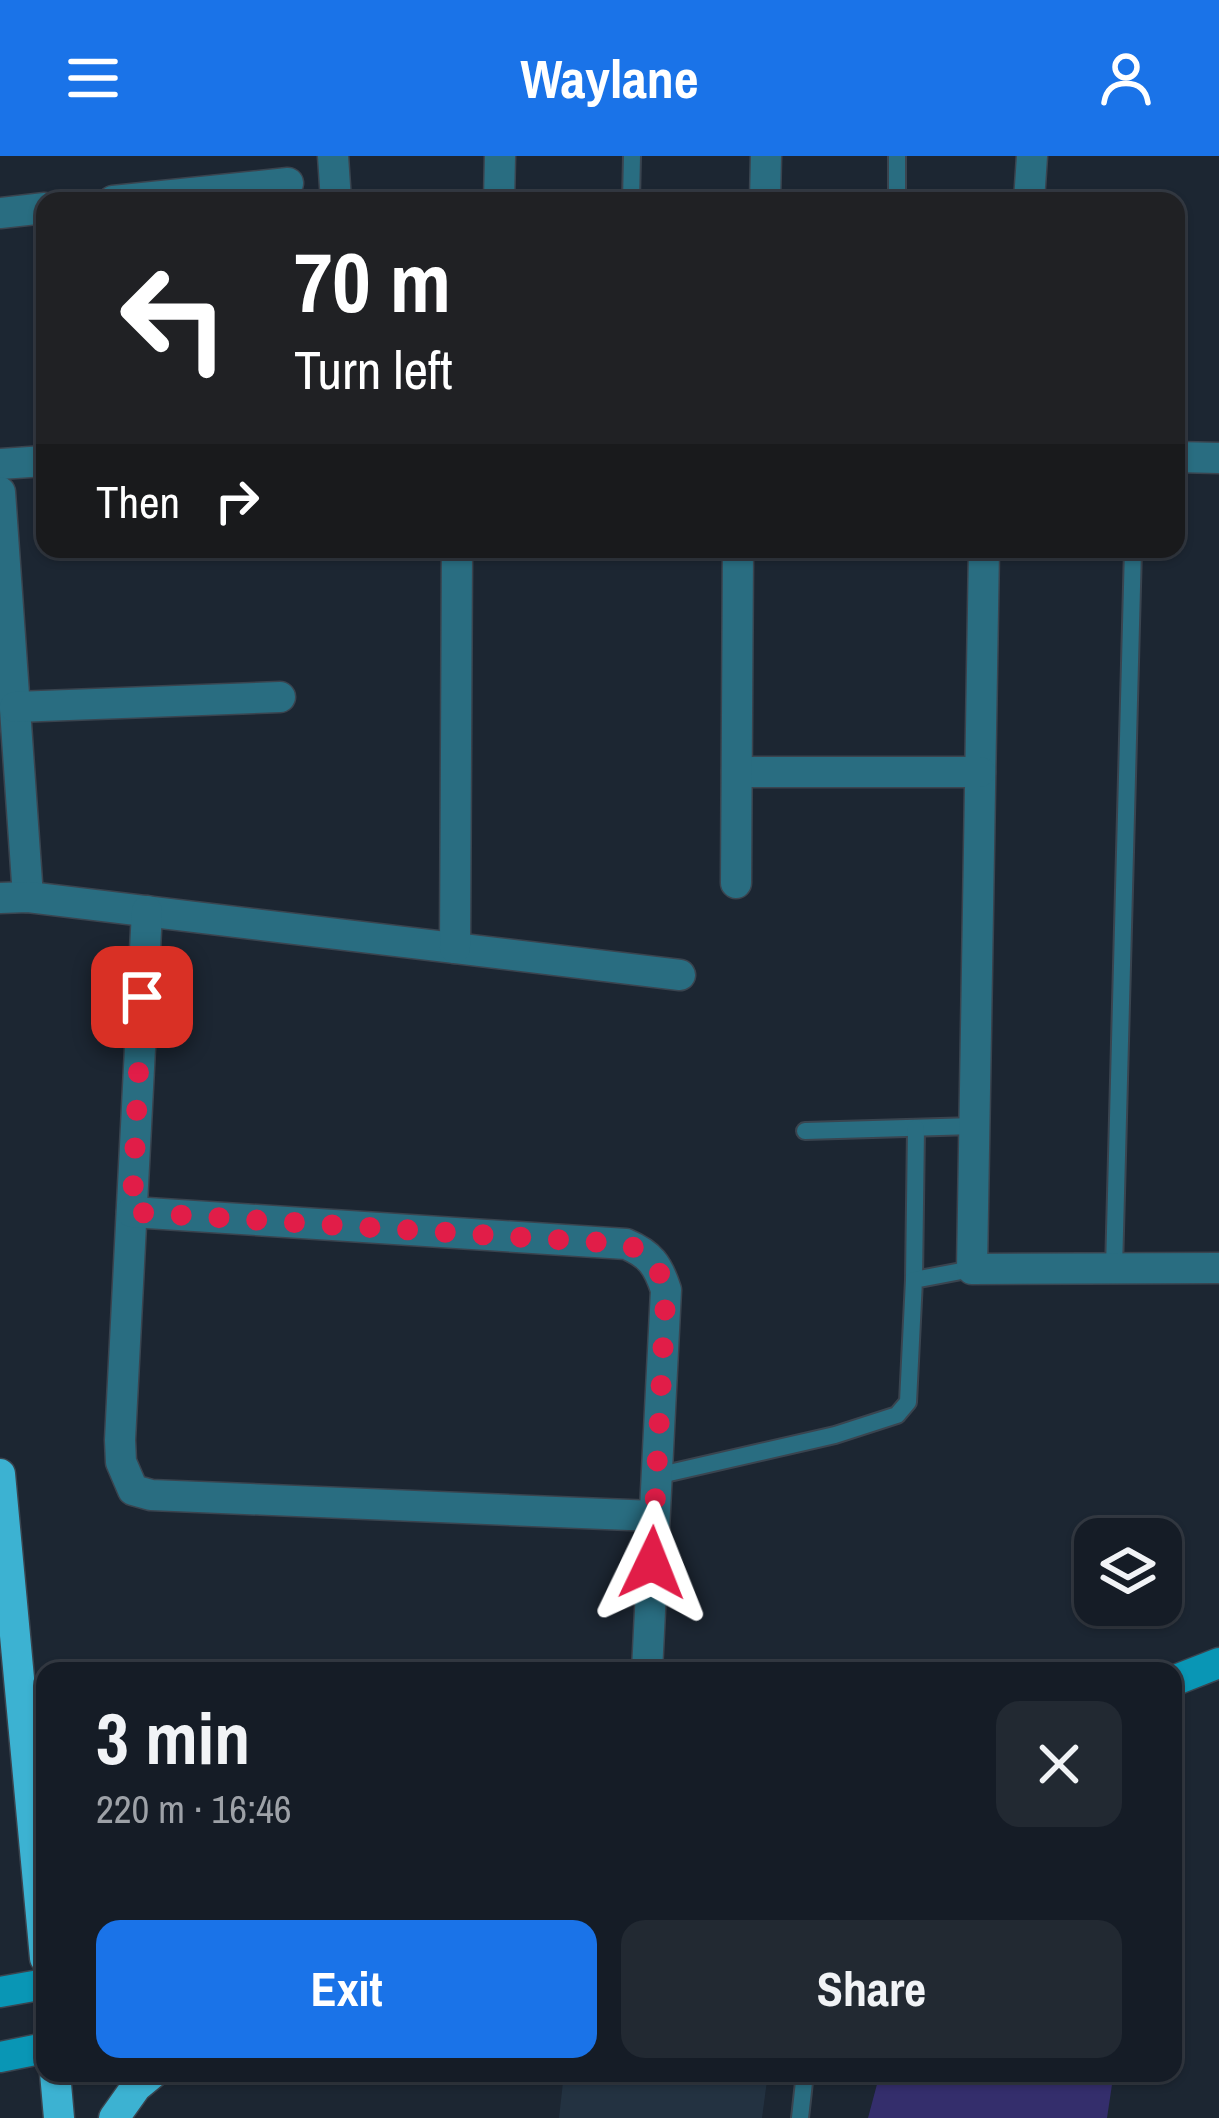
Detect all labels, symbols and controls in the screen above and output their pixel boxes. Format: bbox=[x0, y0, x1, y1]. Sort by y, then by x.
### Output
text: Waylane bbox=[520, 42, 699, 115]
icon: menu bbox=[60, 45, 126, 111]
icon: person bbox=[1093, 45, 1159, 111]
text: 70 m bbox=[294, 225, 451, 338]
icon: left bbox=[96, 240, 252, 396]
text: Turn left bbox=[294, 333, 453, 406]
icon: right bbox=[204, 468, 270, 534]
text: Then bbox=[96, 471, 180, 532]
pin bbox=[91, 946, 193, 1048]
icon: arrive bbox=[109, 964, 175, 1030]
position arrow bbox=[589, 1500, 715, 1626]
map controls bbox=[1074, 1518, 1182, 1626]
button: layers bbox=[1074, 1518, 1182, 1626]
text: 3 min bbox=[96, 1689, 250, 1786]
button: close bbox=[996, 1701, 1122, 1827]
text: 220 m · 16:46 bbox=[96, 1783, 292, 1835]
button: Exit bbox=[96, 1920, 597, 2058]
button: Share bbox=[621, 1920, 1122, 2058]

